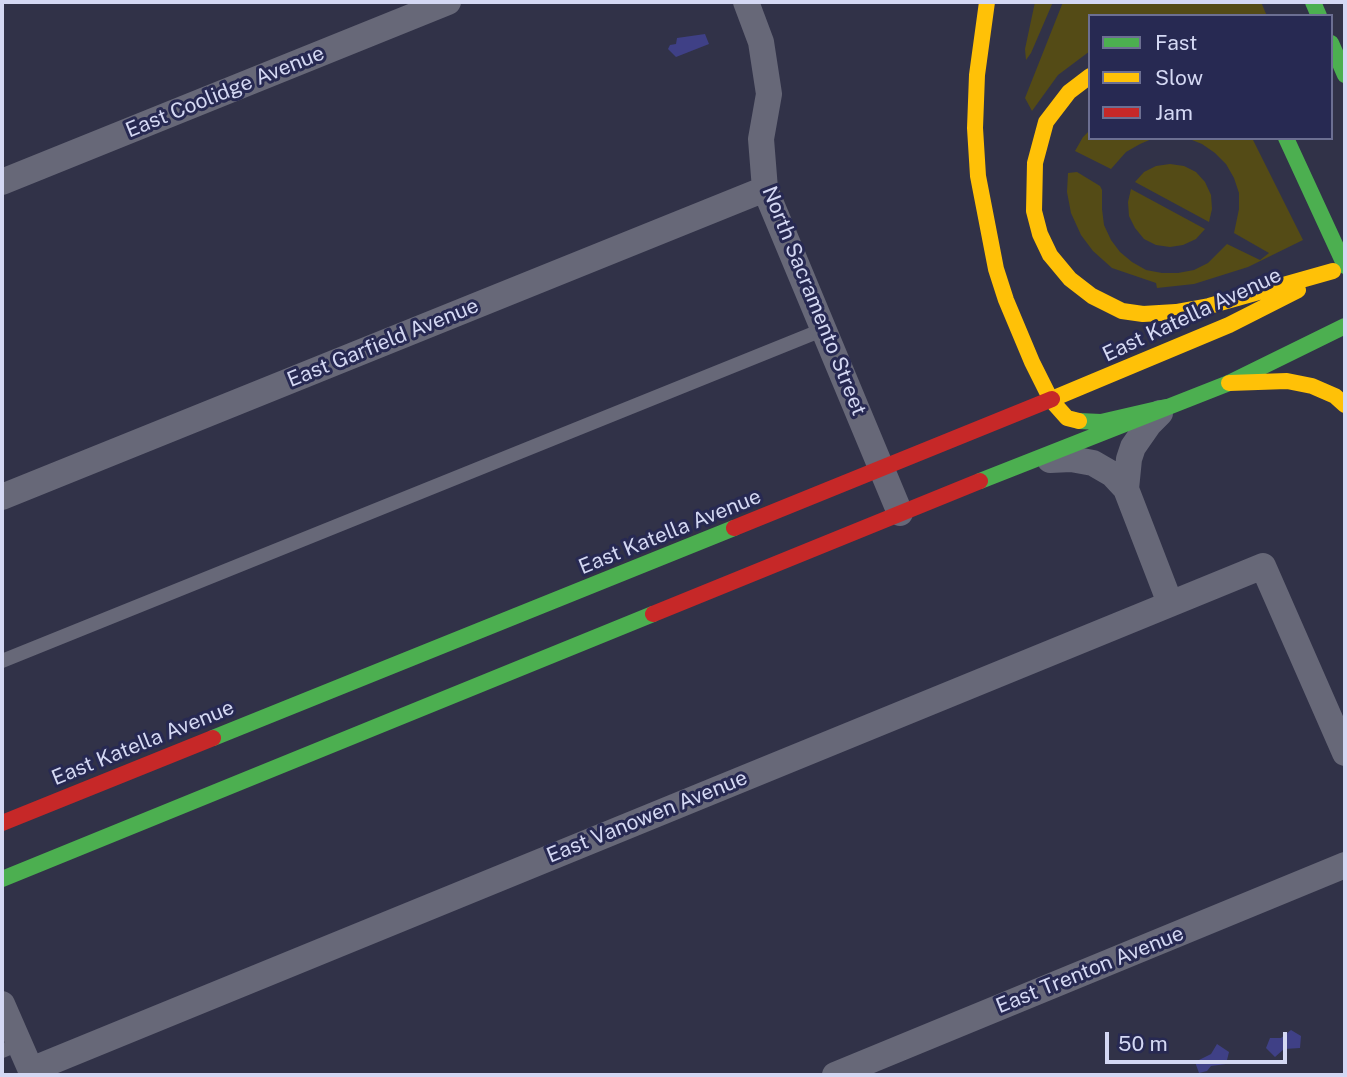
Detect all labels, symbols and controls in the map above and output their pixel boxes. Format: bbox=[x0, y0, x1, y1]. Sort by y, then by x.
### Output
legend bbox=[1088, 14, 1333, 140]
text: Fast bbox=[1155, 30, 1197, 55]
street label: East Coolidge Avenue bbox=[122, 41, 328, 143]
text: Slow bbox=[1155, 65, 1203, 90]
text: Jam bbox=[1155, 100, 1193, 125]
street label: North Sacramento Street bbox=[756, 183, 872, 419]
street label: East Katella Avenue bbox=[1099, 263, 1285, 367]
street label: East Garfield Avenue bbox=[284, 293, 482, 393]
street label: East Katella Avenue bbox=[575, 484, 765, 580]
street label: East Katella Avenue bbox=[48, 695, 238, 791]
street label: East Vanowen Avenue bbox=[543, 765, 751, 869]
street label: East Trenton Avenue bbox=[992, 921, 1188, 1019]
scale bar bbox=[1109, 1018, 1291, 1062]
text: 50 m bbox=[1118, 1031, 1168, 1056]

